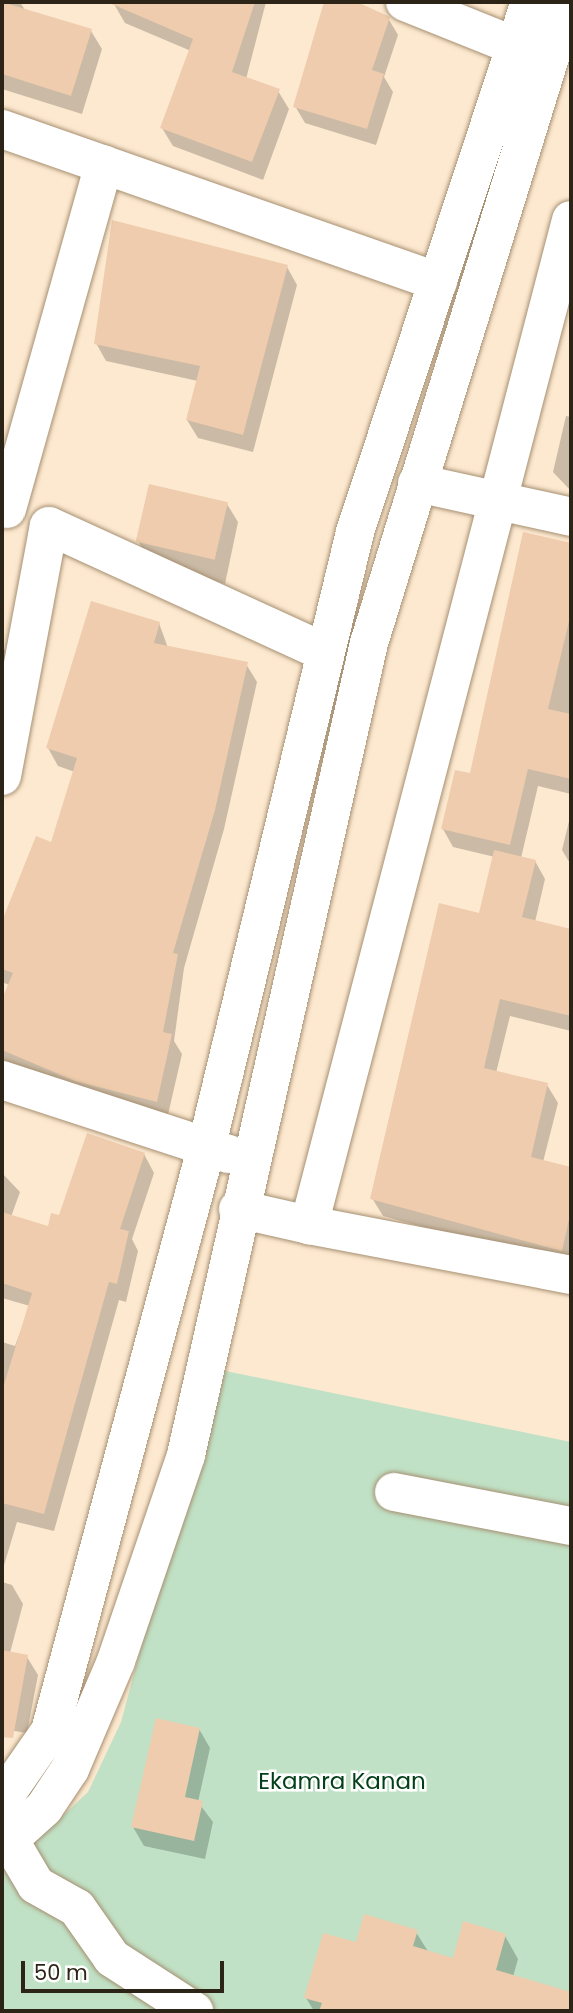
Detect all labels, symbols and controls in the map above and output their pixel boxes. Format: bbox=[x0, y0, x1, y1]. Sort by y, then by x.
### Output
park label: Ekamra Kanan bbox=[258, 1767, 426, 1795]
scale bar bbox=[24, 1946, 228, 1990]
text: 50 m bbox=[34, 1958, 88, 1987]

